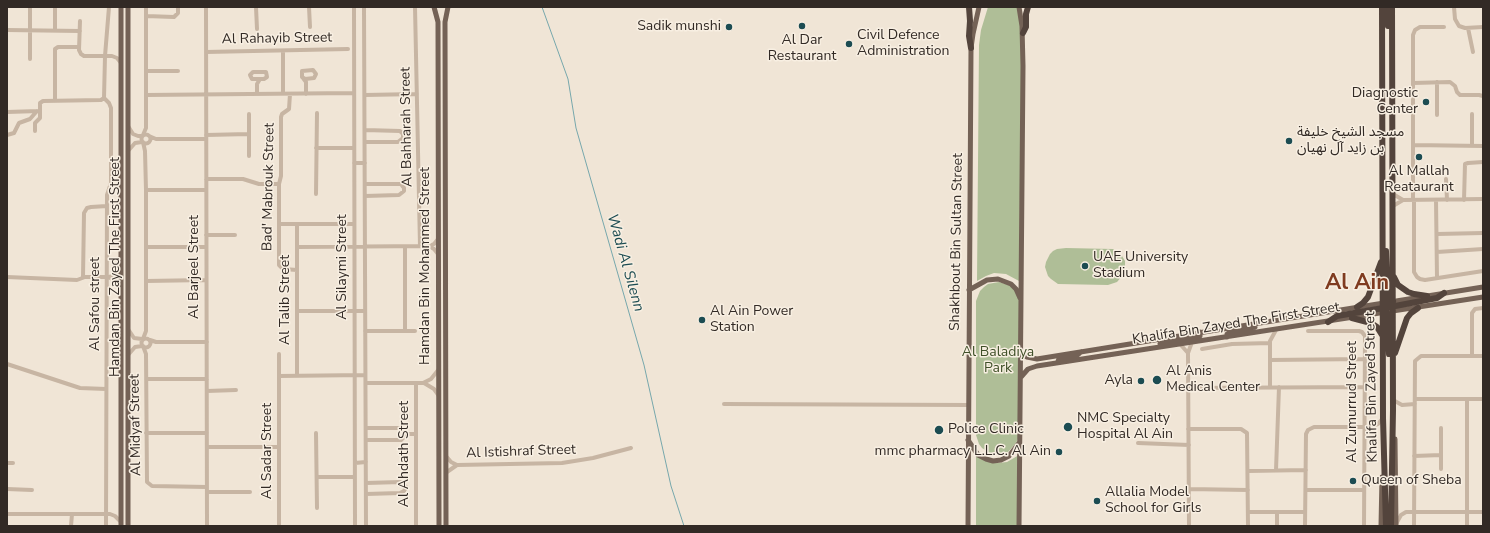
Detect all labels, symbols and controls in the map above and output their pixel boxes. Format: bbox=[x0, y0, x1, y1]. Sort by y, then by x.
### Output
place label: Sadik munshi bbox=[637, 19, 721, 35]
marker: Al Dar Restaurant bbox=[797, 21, 807, 31]
marker: Sadik munshi bbox=[724, 22, 734, 32]
place label: Civil Defence Administration bbox=[857, 28, 950, 60]
street label: Al Rahayib Street bbox=[222, 30, 332, 48]
place label: Al Dar Restaurant bbox=[768, 33, 836, 66]
marker: Civil Defence Administration bbox=[844, 39, 854, 49]
street label: Al Bahharah Street bbox=[398, 67, 416, 187]
place label: Diagnostic Center bbox=[1352, 86, 1418, 118]
marker: Diagnostic Center bbox=[1421, 97, 1431, 107]
street label: Bad' Mabrouk Street bbox=[259, 123, 279, 251]
place label: مسجد الشيخ خليفة بن زايد آل نهيان bbox=[1297, 125, 1404, 158]
marker: مسجد الشيخ خليفة بن زايد آل نهيان bbox=[1284, 136, 1294, 146]
marker: Al Mallah Reataurant bbox=[1414, 152, 1424, 162]
street label: Shakhbout Bin Sultan Street bbox=[947, 153, 967, 331]
street label: Hamdan Bin Zayed The First Street bbox=[108, 157, 124, 377]
place label: Al Mallah Reataurant bbox=[1384, 164, 1454, 196]
street label: Hamdan Bin Mohammed Street bbox=[418, 167, 434, 365]
water label: Wadi Al Silenn bbox=[602, 212, 648, 314]
street label: Al Silaymi Street bbox=[335, 214, 351, 320]
street label: Al Barjeel Street bbox=[187, 215, 203, 319]
place label: UAE University Stadium bbox=[1093, 250, 1188, 282]
street label: Al Talib Street bbox=[278, 255, 294, 345]
street label: Al Safou street bbox=[88, 257, 104, 351]
marker: UAE University Stadium bbox=[1080, 261, 1090, 271]
district label: Al Ain bbox=[1325, 271, 1389, 297]
street label: Khalifa Bin Zayed The First Street bbox=[1131, 299, 1341, 349]
place label: Al Ain Power Station bbox=[710, 304, 793, 336]
street label: Khalifa Bin Zayed Street bbox=[1362, 311, 1382, 463]
marker: Al Ain Power Station bbox=[697, 315, 707, 325]
street label: Al Zumurrud Street bbox=[1345, 341, 1361, 463]
park label: Al Baladiya Park bbox=[962, 345, 1034, 378]
place label: Al Anis Medical Center bbox=[1166, 364, 1260, 396]
place label: Ayla bbox=[1104, 373, 1133, 389]
street label: Al Midyaf Street bbox=[127, 374, 145, 476]
marker: Al Anis Medical Center bbox=[1151, 374, 1163, 386]
marker: Ayla bbox=[1136, 376, 1146, 386]
street label: Al Ahdath Street bbox=[397, 401, 413, 507]
street label: Al Sadar Street bbox=[260, 403, 276, 499]
place label: NMC Specialty Hospital Al Ain bbox=[1077, 411, 1173, 444]
marker: NMC Specialty Hospital Al Ain bbox=[1062, 421, 1074, 433]
place label: Police Clinic bbox=[948, 422, 1024, 438]
marker: Police Clinic bbox=[933, 424, 945, 436]
street label: Al Istishraf Street bbox=[466, 442, 576, 462]
place label: mmc pharmacy L.L.C. Al Ain bbox=[875, 444, 1051, 460]
marker: mmc pharmacy L.L.C. Al Ain bbox=[1054, 447, 1064, 457]
place label: Queen of Sheba bbox=[1361, 473, 1462, 489]
marker: Queen of Sheba bbox=[1348, 476, 1358, 486]
place label: Allalia Model School for Girls bbox=[1105, 485, 1201, 518]
marker: Allalia Model School for Girls bbox=[1092, 496, 1102, 506]

